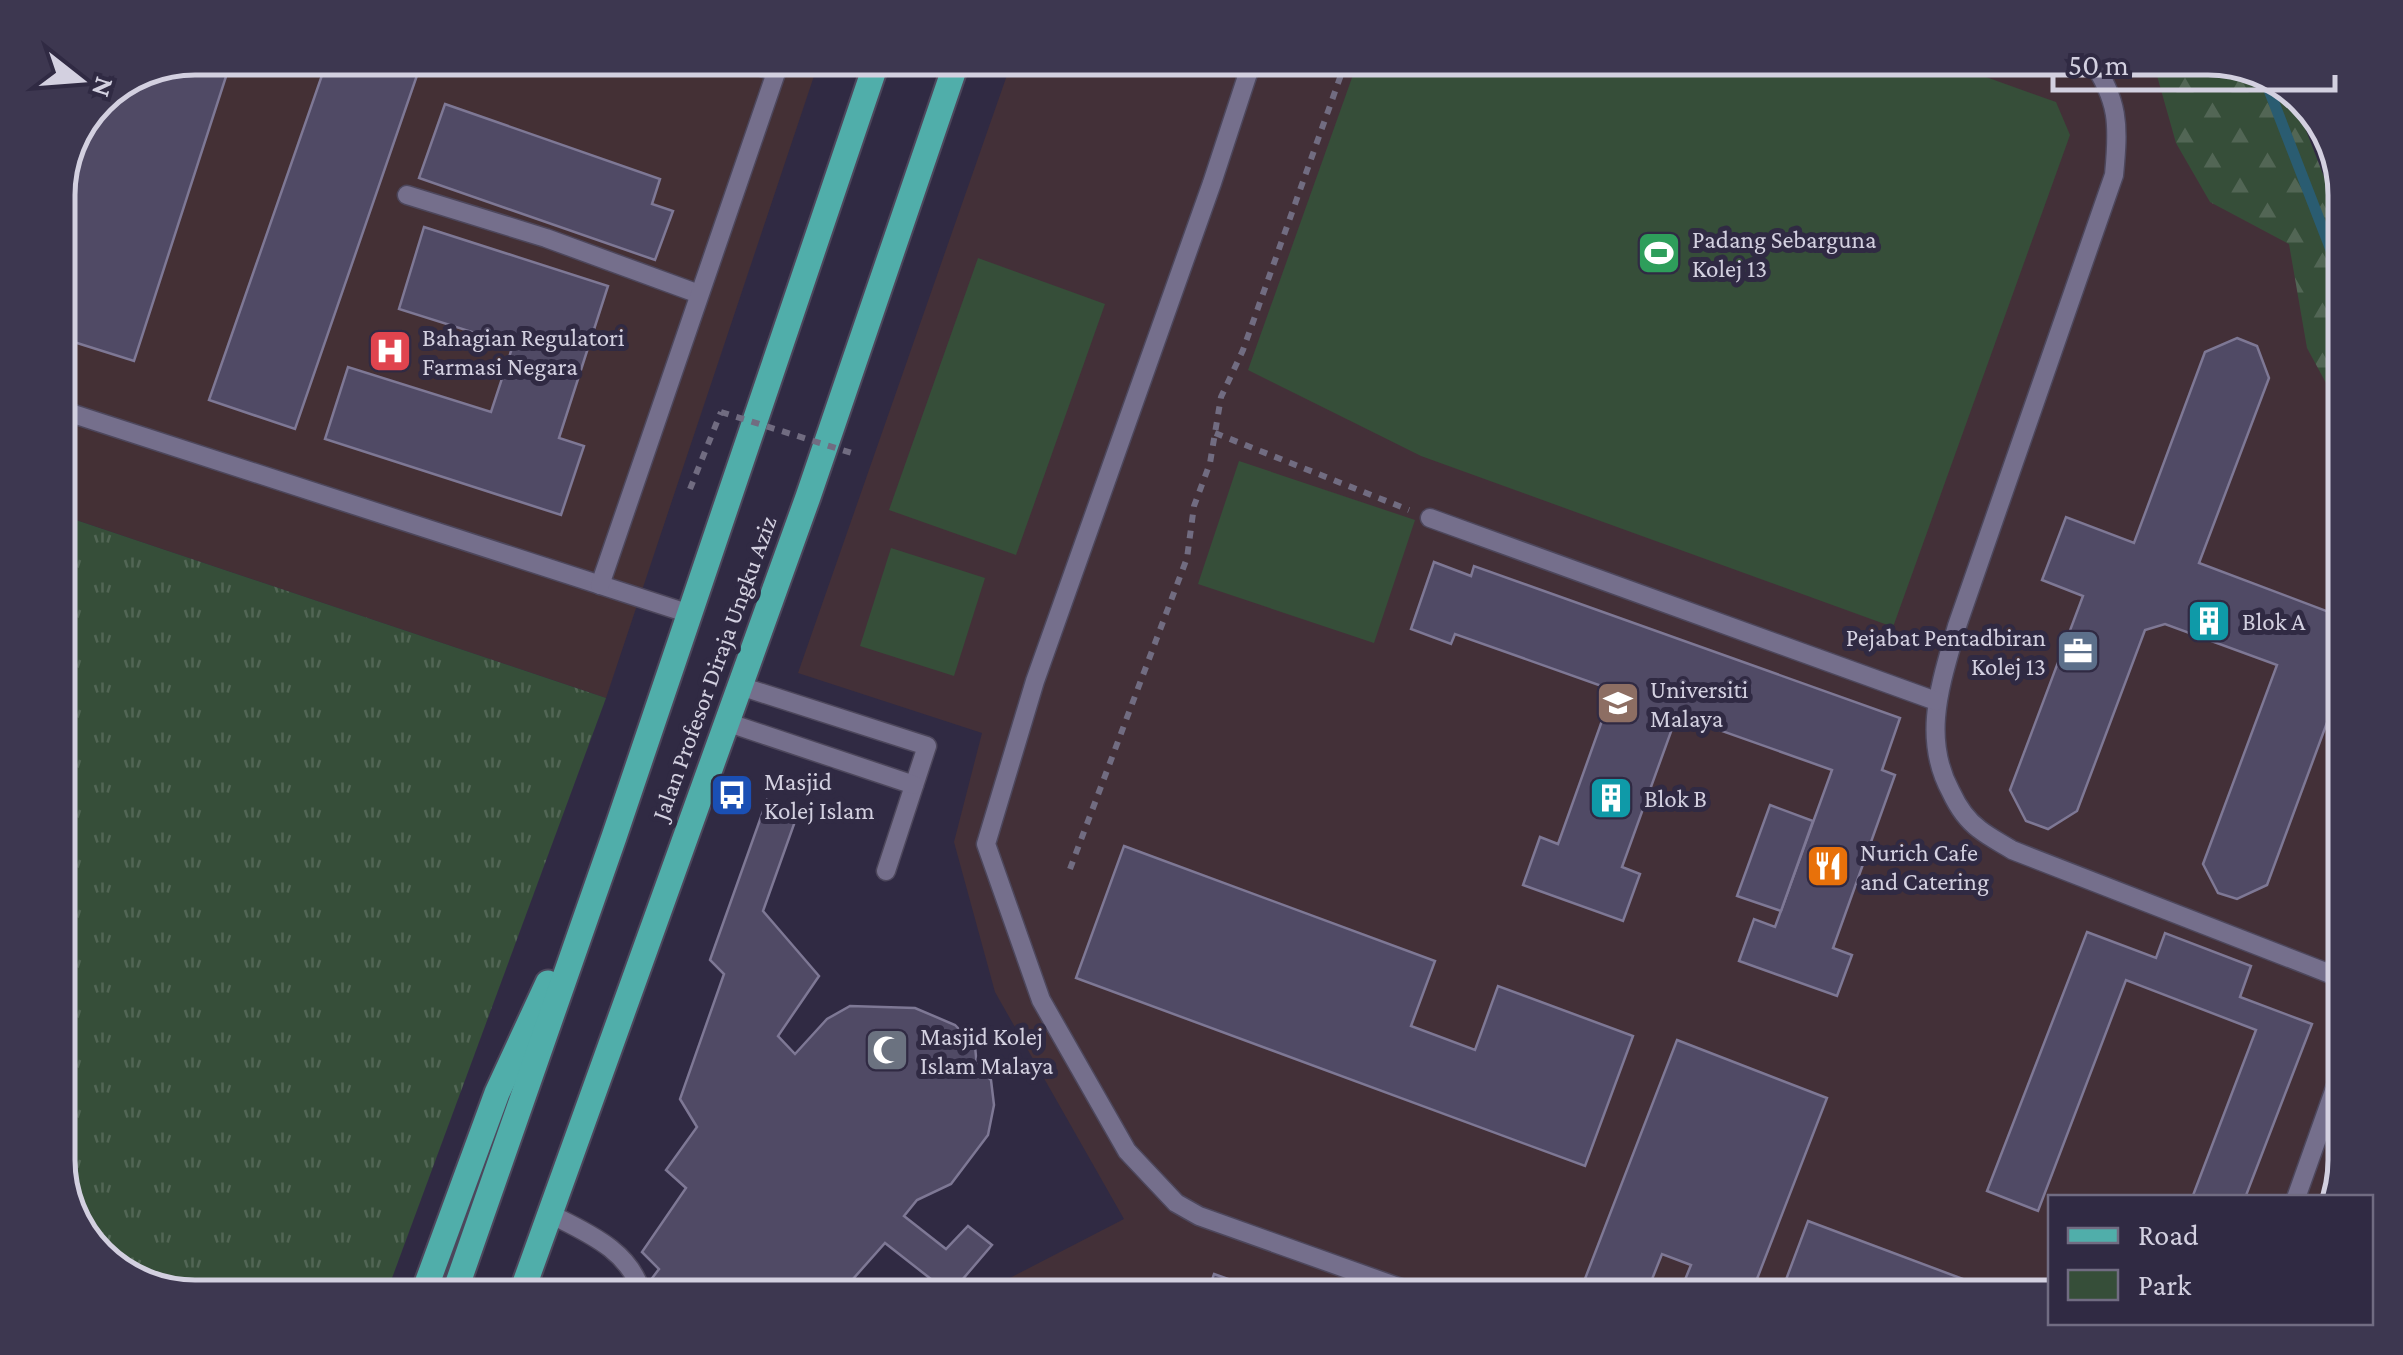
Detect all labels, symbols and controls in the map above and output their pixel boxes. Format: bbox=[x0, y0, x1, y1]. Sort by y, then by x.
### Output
north arrow bbox=[30, 30, 130, 130]
scale bar bbox=[2053, 30, 2336, 92]
text: 50 m bbox=[2068, 48, 2129, 81]
text: N bbox=[86, 74, 121, 101]
place label: Padang Sebarguna Kolej 13 bbox=[1692, 226, 1877, 283]
sports icon: Padang Sebarguna Kolej 13 bbox=[1636, 230, 1682, 276]
place label: Bahagian Regulatori Farmasi Negara bbox=[422, 324, 625, 381]
hospital icon: Bahagian Regulatori Farmasi Negara bbox=[367, 328, 413, 374]
street label: Jalan Profesor Diraja Ungku Aziz bbox=[646, 512, 783, 826]
building icon: Blok A bbox=[2186, 598, 2232, 644]
place label: Blok A bbox=[2242, 608, 2306, 635]
place label: Pejabat Pentadbiran Kolej 13 bbox=[1846, 624, 2046, 681]
office icon: Pejabat Pentadbiran Kolej 13 bbox=[2055, 628, 2101, 674]
place label: Universiti Malaya bbox=[1650, 676, 1748, 733]
school or university icon: Universiti Malaya bbox=[1595, 680, 1641, 726]
place label: Masjid Kolej Islam bbox=[764, 768, 875, 825]
bus stop icon: Masjid Kolej Islam bbox=[709, 772, 755, 818]
building icon: Blok B bbox=[1588, 775, 1634, 821]
place label: Blok B bbox=[1644, 785, 1707, 812]
place label: Nurich Cafe and Catering bbox=[1860, 839, 1989, 896]
restaurant icon: Nurich Cafe and Catering bbox=[1805, 843, 1851, 889]
place label: Masjid Kolej Islam Malaya bbox=[920, 1023, 1054, 1080]
mosque icon: Masjid Kolej Islam Malaya bbox=[864, 1027, 910, 1073]
legend bbox=[2048, 1195, 2373, 1325]
text: Road bbox=[2138, 1218, 2199, 1251]
text: Park bbox=[2138, 1268, 2192, 1301]

